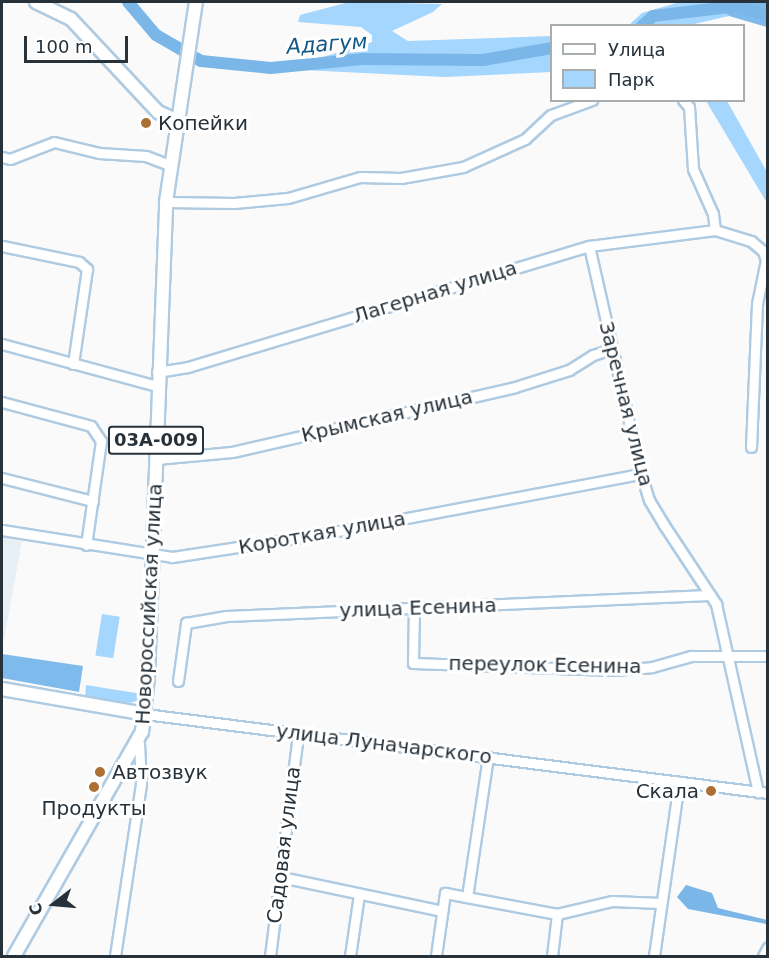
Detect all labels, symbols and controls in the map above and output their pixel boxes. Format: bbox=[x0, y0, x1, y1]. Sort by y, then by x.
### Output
scale bar bbox=[27, 24, 130, 62]
legend bbox=[550, 24, 745, 102]
water label: Адагум bbox=[286, 29, 368, 59]
text: 100 m bbox=[35, 36, 93, 57]
text: Улица bbox=[608, 39, 665, 60]
text: Парк bbox=[608, 69, 655, 90]
place label: Копейки bbox=[158, 111, 248, 135]
marker: Копейки bbox=[139, 116, 153, 130]
street label: Лагерная улица bbox=[350, 256, 520, 328]
street label: Заречная улица bbox=[594, 319, 658, 489]
street label: Крымская улица bbox=[299, 385, 475, 447]
road number: 03А-009 bbox=[106, 425, 206, 455]
street label: Новороссийская улица bbox=[131, 483, 167, 725]
street label: Короткая улица bbox=[237, 506, 407, 560]
street label: улица Есенина bbox=[339, 593, 497, 623]
street label: переулок Есенина bbox=[448, 651, 642, 679]
street label: улица Луначарского bbox=[275, 719, 493, 769]
place label: Автозвук bbox=[112, 760, 208, 784]
marker: Автозвук bbox=[93, 765, 107, 779]
street label: Садовая улица bbox=[262, 765, 306, 925]
place label: Скала bbox=[636, 779, 699, 803]
marker: Продукты bbox=[87, 780, 101, 794]
marker: Скала bbox=[704, 784, 718, 798]
place label: Продукты bbox=[41, 796, 147, 820]
north arrow bbox=[24, 874, 84, 934]
text: С bbox=[25, 901, 47, 917]

